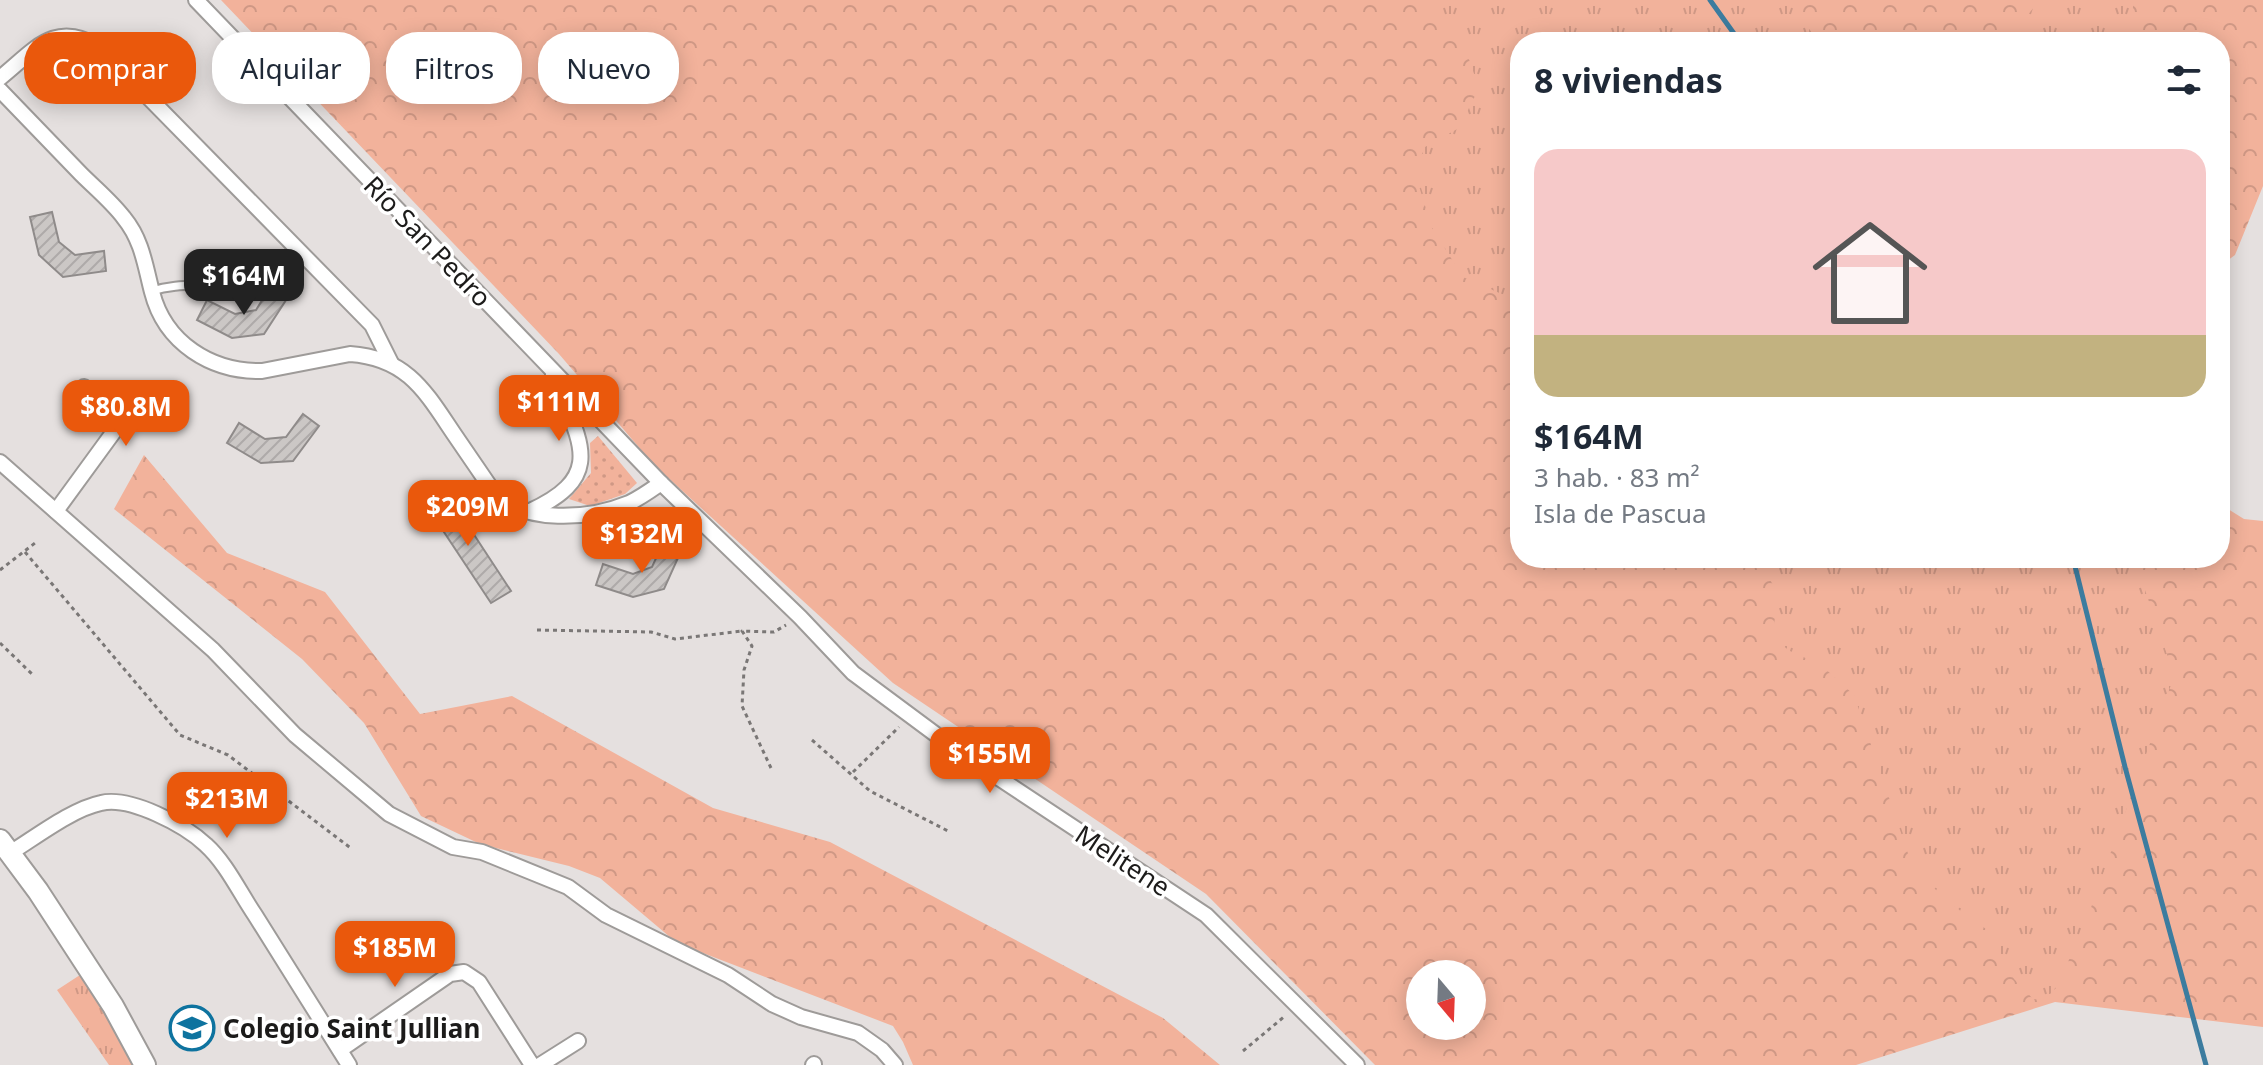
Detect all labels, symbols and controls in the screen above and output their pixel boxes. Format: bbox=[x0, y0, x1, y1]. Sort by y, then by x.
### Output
chip: Comprar bbox=[24, 32, 196, 104]
chip: Alquilar bbox=[212, 32, 370, 104]
chip: Filtros bbox=[386, 32, 522, 104]
chip: Nuevo bbox=[538, 32, 679, 104]
text: 8 viviendas bbox=[1534, 57, 1723, 103]
icon: filters bbox=[2162, 58, 2206, 102]
street label: Río San Pedro bbox=[356, 168, 500, 314]
icon: home bbox=[1798, 201, 1942, 345]
pin: $164M bbox=[188, 249, 300, 317]
text: $164M bbox=[202, 257, 286, 293]
pin: $111M bbox=[503, 375, 615, 443]
pin: $80.8M bbox=[61, 380, 191, 448]
text: $111M bbox=[517, 383, 601, 419]
text: $80.8M bbox=[80, 388, 172, 424]
text: $164M bbox=[1534, 413, 1644, 459]
text: 3 hab. · 83 m² bbox=[1534, 459, 1700, 495]
pin: $209M bbox=[412, 480, 524, 548]
text: $209M bbox=[426, 488, 510, 524]
text: Isla de Pascua bbox=[1534, 495, 1707, 531]
pin: $132M bbox=[586, 507, 698, 575]
text: $132M bbox=[600, 515, 684, 551]
pin: $155M bbox=[934, 727, 1046, 795]
text: $155M bbox=[948, 735, 1032, 771]
pin: $213M bbox=[171, 772, 283, 840]
text: $213M bbox=[185, 780, 269, 816]
street label: Melitene bbox=[1069, 816, 1177, 904]
pin: $185M bbox=[339, 921, 451, 989]
text: $185M bbox=[353, 929, 437, 965]
north arrow bbox=[1406, 960, 1486, 1040]
map controls bbox=[1406, 960, 1486, 1040]
school or university icon: Colegio Saint Jullian bbox=[168, 1004, 216, 1052]
place label: Colegio Saint Jullian bbox=[223, 1010, 480, 1046]

